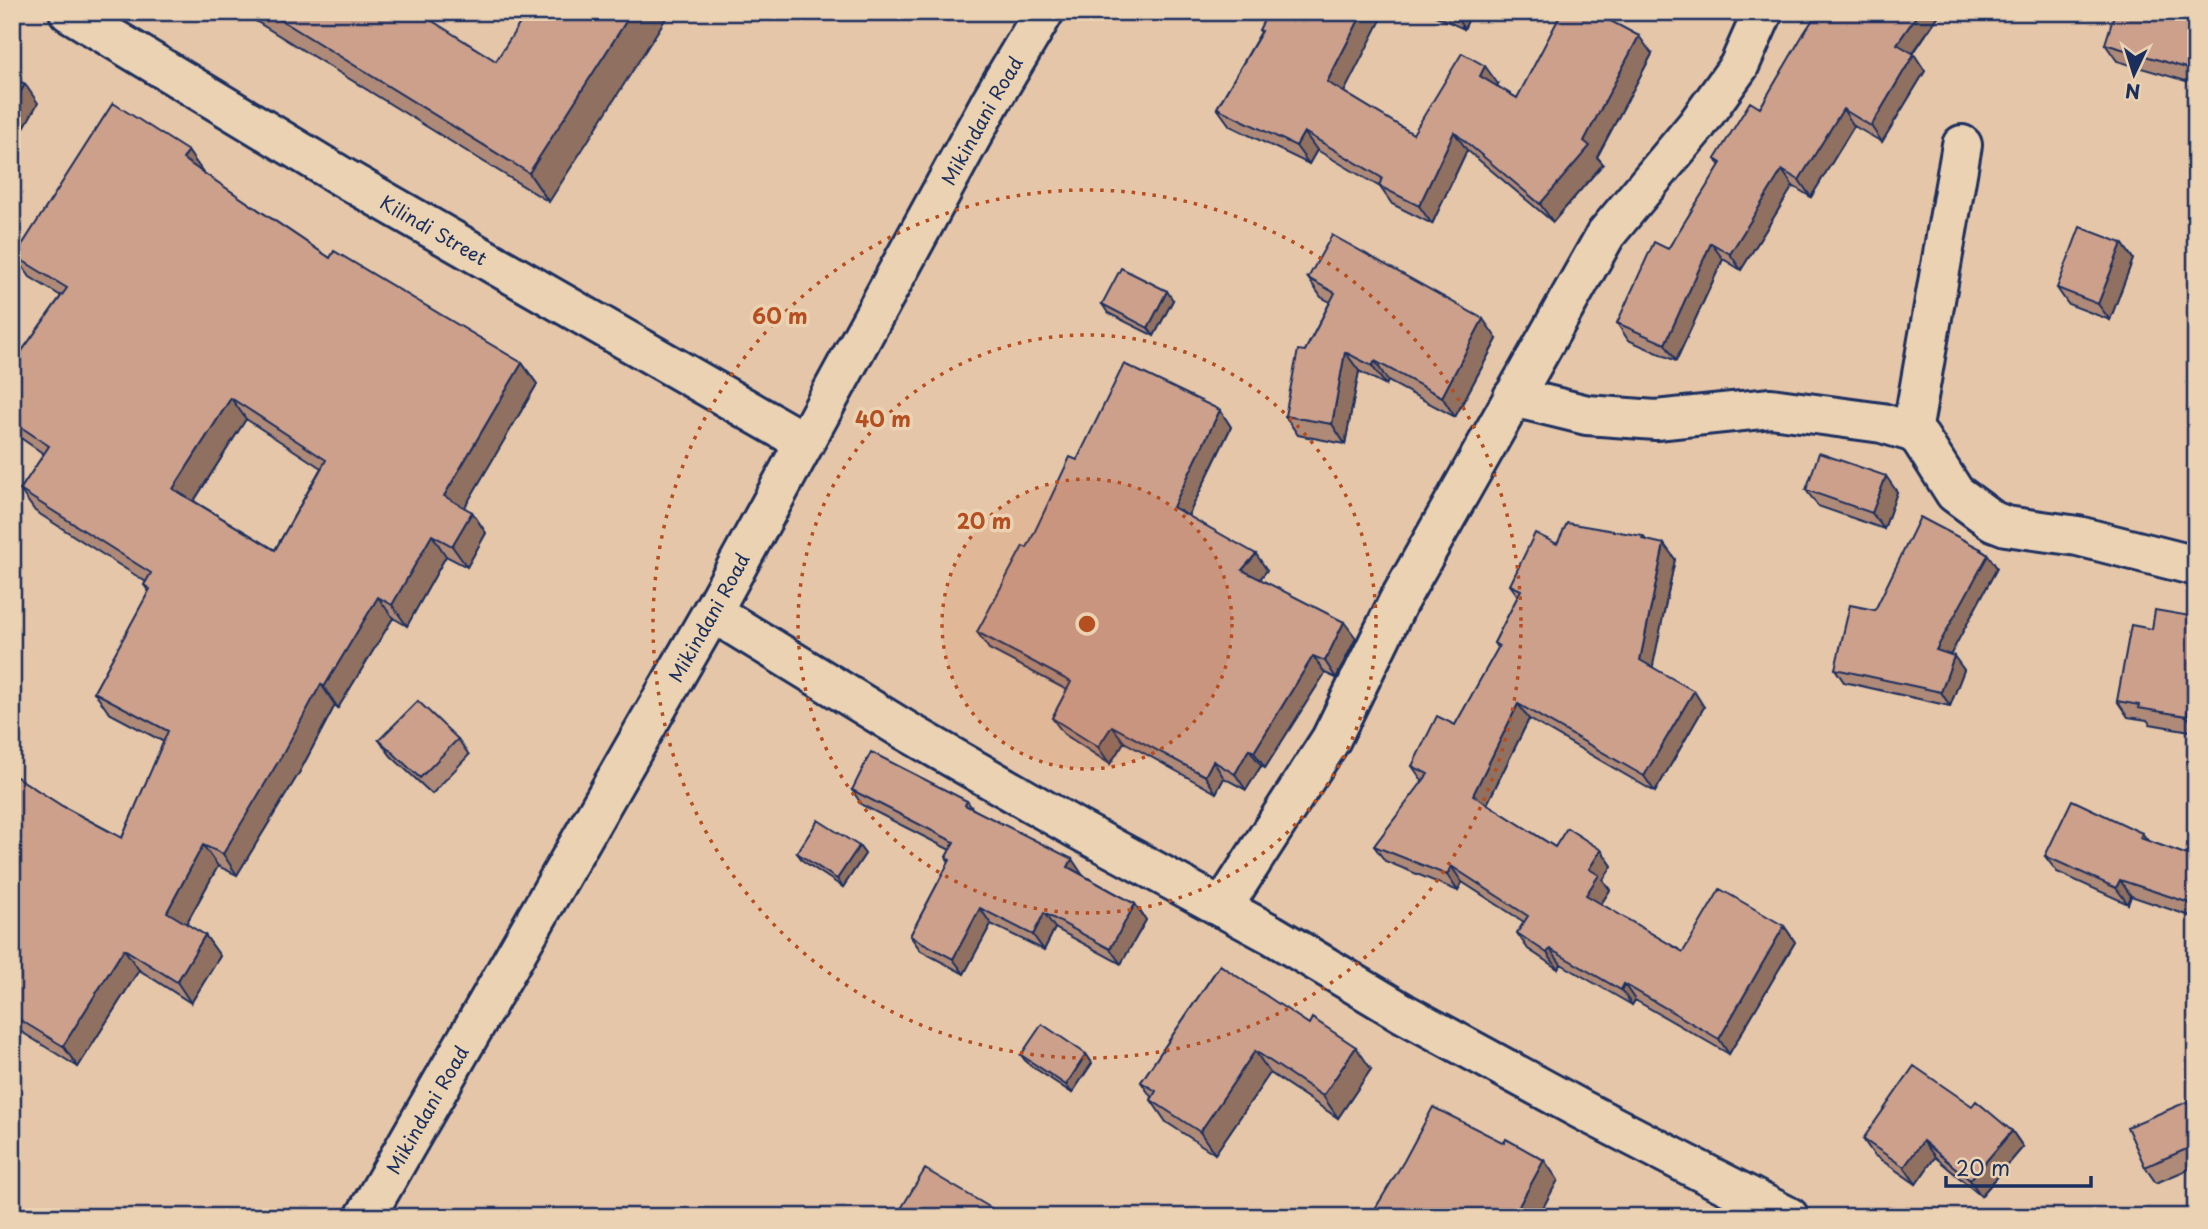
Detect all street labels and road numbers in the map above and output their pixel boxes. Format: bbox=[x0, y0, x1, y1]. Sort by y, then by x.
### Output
street label: Mikindani Road bbox=[934, 51, 1029, 190]
street label: Kilindi Street bbox=[375, 188, 493, 272]
street label: Mikindani Road bbox=[661, 548, 756, 687]
street label: Mikindani Road bbox=[379, 1040, 475, 1179]

